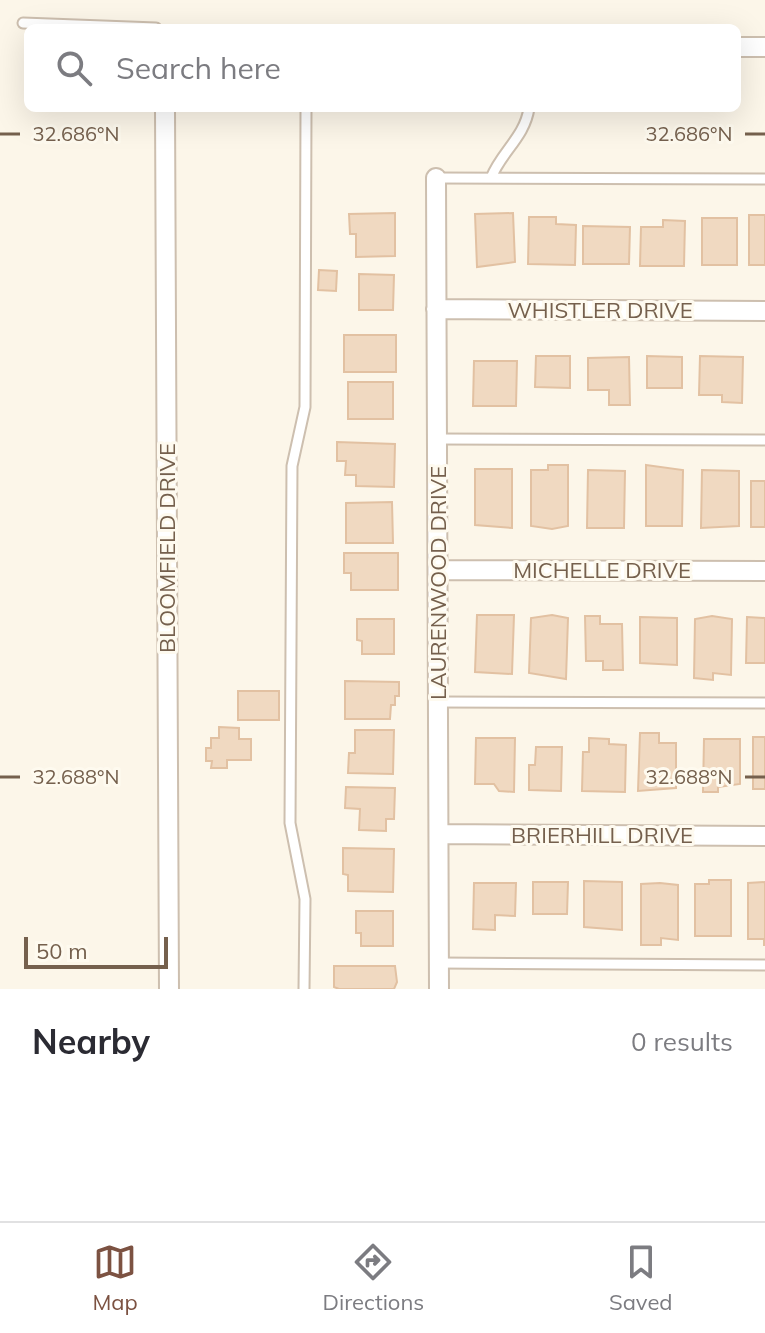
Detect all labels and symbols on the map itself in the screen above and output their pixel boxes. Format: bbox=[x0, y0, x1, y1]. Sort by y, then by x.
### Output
text: 32.686°N bbox=[33, 121, 119, 146]
text: 32.686°N bbox=[646, 121, 732, 146]
street label: WHISTLER DRIVE bbox=[507, 296, 693, 324]
street label: BLOOMFIELD DRIVE bbox=[153, 443, 181, 653]
street label: LAURENWOOD DRIVE bbox=[424, 466, 452, 700]
street label: MICHELLE DRIVE bbox=[513, 556, 691, 584]
text: 32.688°N bbox=[33, 764, 119, 789]
text: 32.688°N bbox=[646, 764, 732, 789]
street label: BRIERHILL DRIVE bbox=[511, 821, 693, 849]
scale bar bbox=[24, 933, 168, 969]

